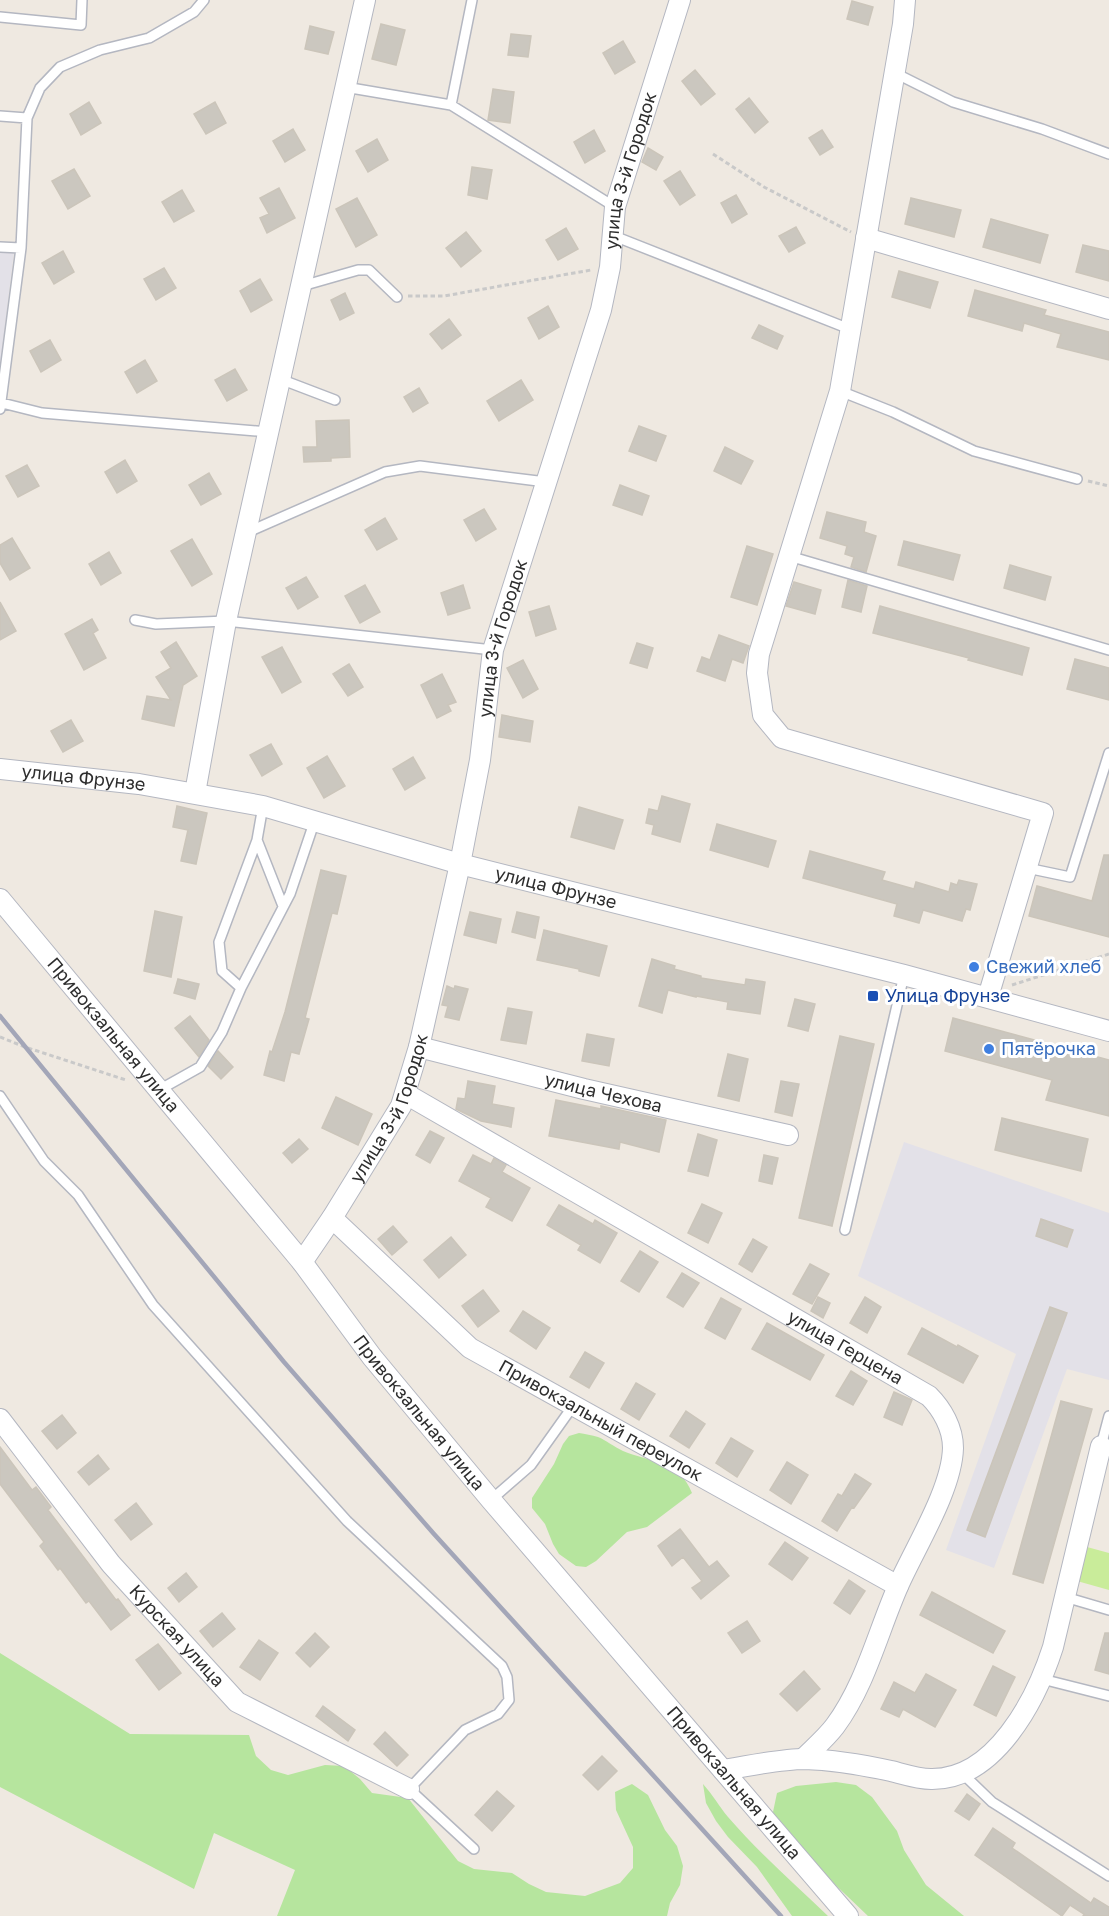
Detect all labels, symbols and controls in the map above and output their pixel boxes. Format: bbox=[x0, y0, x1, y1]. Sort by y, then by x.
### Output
street label: улица 3-й Городок bbox=[599, 89, 660, 251]
street label: улица 3-й Городок bbox=[473, 556, 531, 719]
street label: улица Фрунзе bbox=[21, 759, 147, 795]
street label: улица Фрунзе bbox=[493, 861, 619, 913]
street label: Привокзальная улица bbox=[43, 952, 185, 1116]
place label: Свежий хлеб bbox=[986, 955, 1101, 977]
marker: Свежий хлеб bbox=[967, 960, 981, 974]
place label: Улица Фрунзе bbox=[885, 984, 1010, 1006]
marker: Улица Фрунзе bbox=[866, 989, 880, 1003]
street label: улица 3-й Городок bbox=[345, 1032, 432, 1186]
place label: Пятёрочка bbox=[1001, 1037, 1096, 1059]
marker: Пятёрочка bbox=[982, 1042, 996, 1056]
street label: улица Чехова bbox=[542, 1067, 664, 1116]
street label: улица Герцена bbox=[784, 1305, 907, 1389]
street label: Привокзальная улица bbox=[349, 1330, 490, 1494]
street label: Привокзальный переулок bbox=[495, 1354, 707, 1485]
street label: Курская улица bbox=[125, 1580, 230, 1691]
street label: Привокзальная улица bbox=[663, 1701, 806, 1863]

